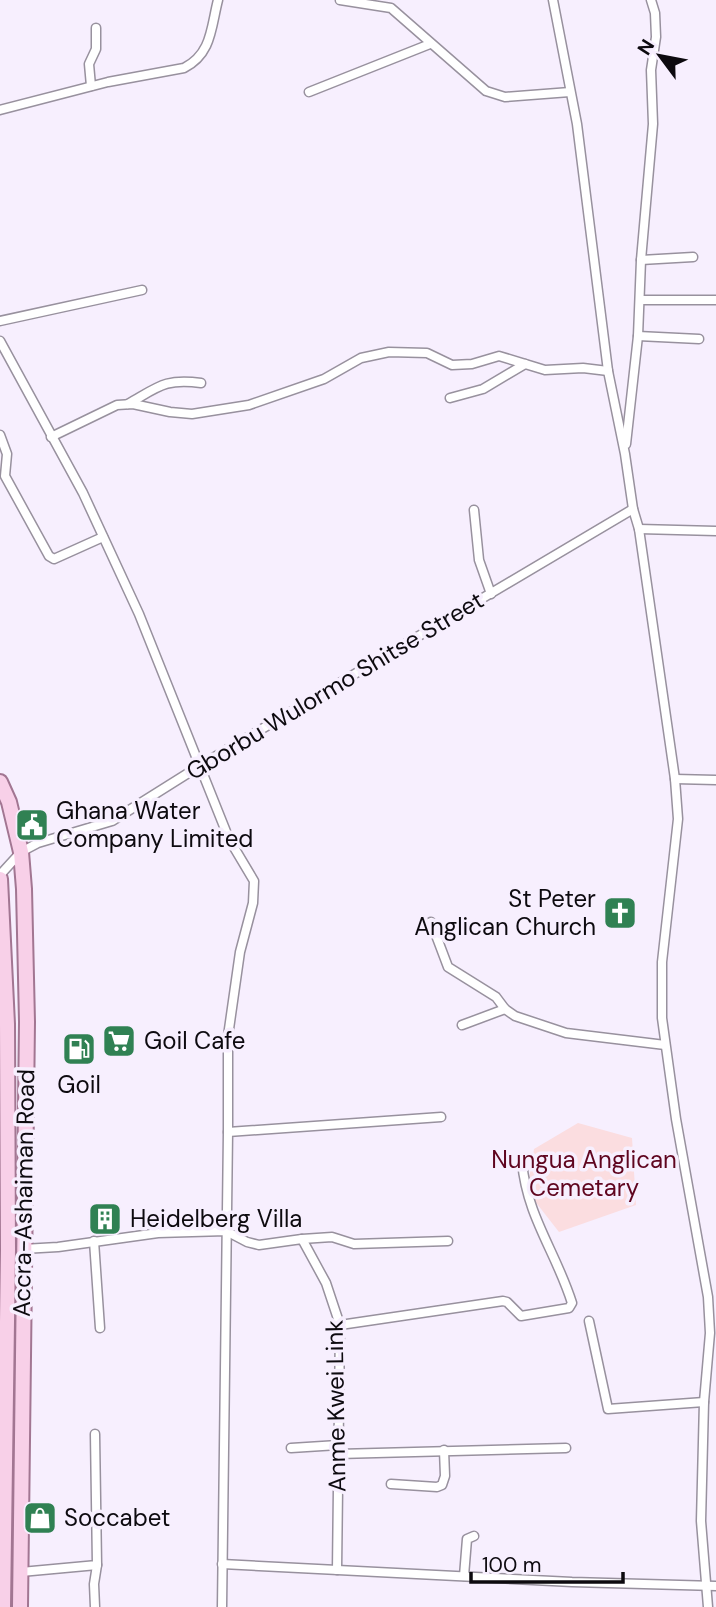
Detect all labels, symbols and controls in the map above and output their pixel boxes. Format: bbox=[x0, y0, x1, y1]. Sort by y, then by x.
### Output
north arrow bbox=[625, 21, 695, 91]
text: N bbox=[632, 35, 660, 60]
street label: Gborbu Wulormo Shitse Street bbox=[180, 584, 489, 787]
place label: Ghana Water Company Limited bbox=[56, 795, 253, 854]
public building icon: Ghana Water Company Limited bbox=[13, 806, 51, 844]
place label: St Peter Anglican Church bbox=[414, 883, 596, 942]
church icon: St Peter Anglican Church bbox=[601, 894, 639, 932]
supermarket icon: Goil Cafe bbox=[100, 1022, 138, 1060]
place label: Goil Cafe bbox=[144, 1025, 246, 1056]
fuel station icon: Goil bbox=[60, 1030, 98, 1068]
street label: Accra-Ashaiman Road bbox=[6, 1069, 41, 1317]
place label: Goil bbox=[57, 1069, 101, 1100]
park label: Nungua Anglican Cemetary bbox=[491, 1144, 677, 1203]
building icon: Heidelberg Villa bbox=[86, 1200, 124, 1238]
place label: Heidelberg Villa bbox=[130, 1203, 302, 1234]
street label: Anme Kwei Link bbox=[318, 1320, 353, 1492]
shop icon: Soccabet bbox=[21, 1499, 59, 1537]
place label: Soccabet bbox=[64, 1502, 170, 1533]
scale bar bbox=[471, 1540, 623, 1584]
text: 100 m bbox=[482, 1551, 542, 1579]

